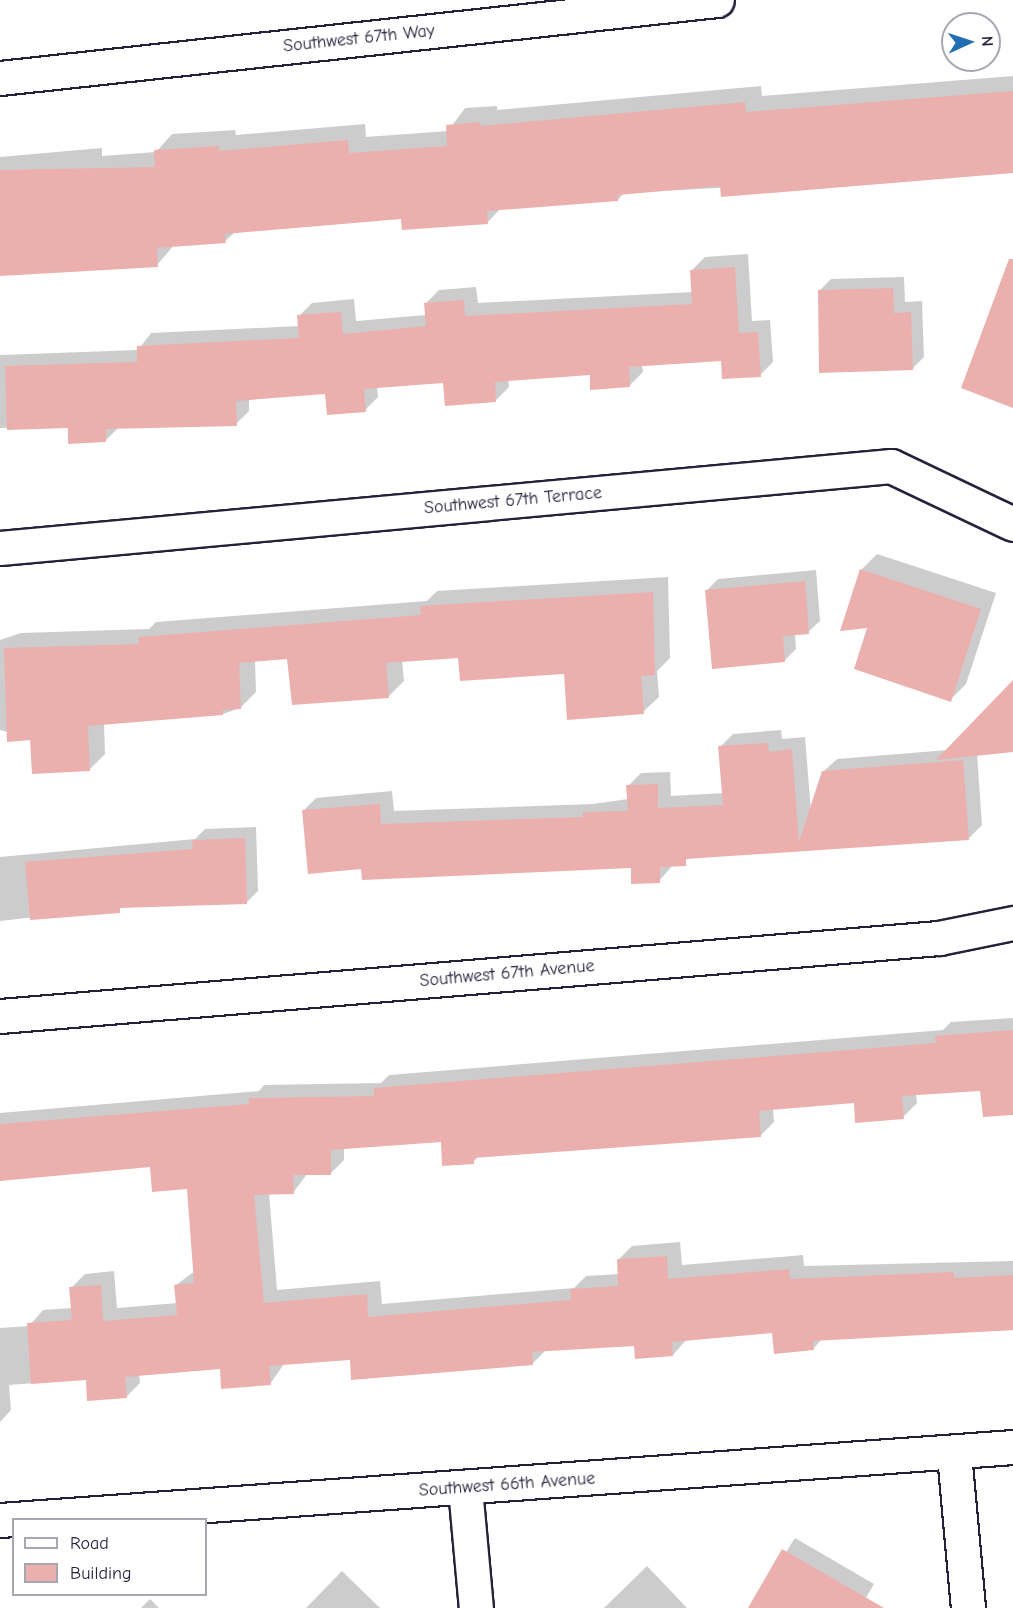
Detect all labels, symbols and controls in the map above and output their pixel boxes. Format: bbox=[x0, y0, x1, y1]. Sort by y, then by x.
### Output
north arrow bbox=[941, 12, 1001, 72]
street label: Southwest 67th Way bbox=[282, 20, 436, 58]
text: N bbox=[978, 35, 996, 47]
street label: Southwest 67th Terrace bbox=[423, 482, 603, 520]
street label: Southwest 67th Avenue bbox=[419, 956, 595, 992]
street label: Southwest 66th Avenue bbox=[418, 1468, 596, 1502]
legend bbox=[12, 1518, 207, 1596]
text: Road bbox=[70, 1533, 109, 1554]
text: Building bbox=[70, 1563, 132, 1584]

